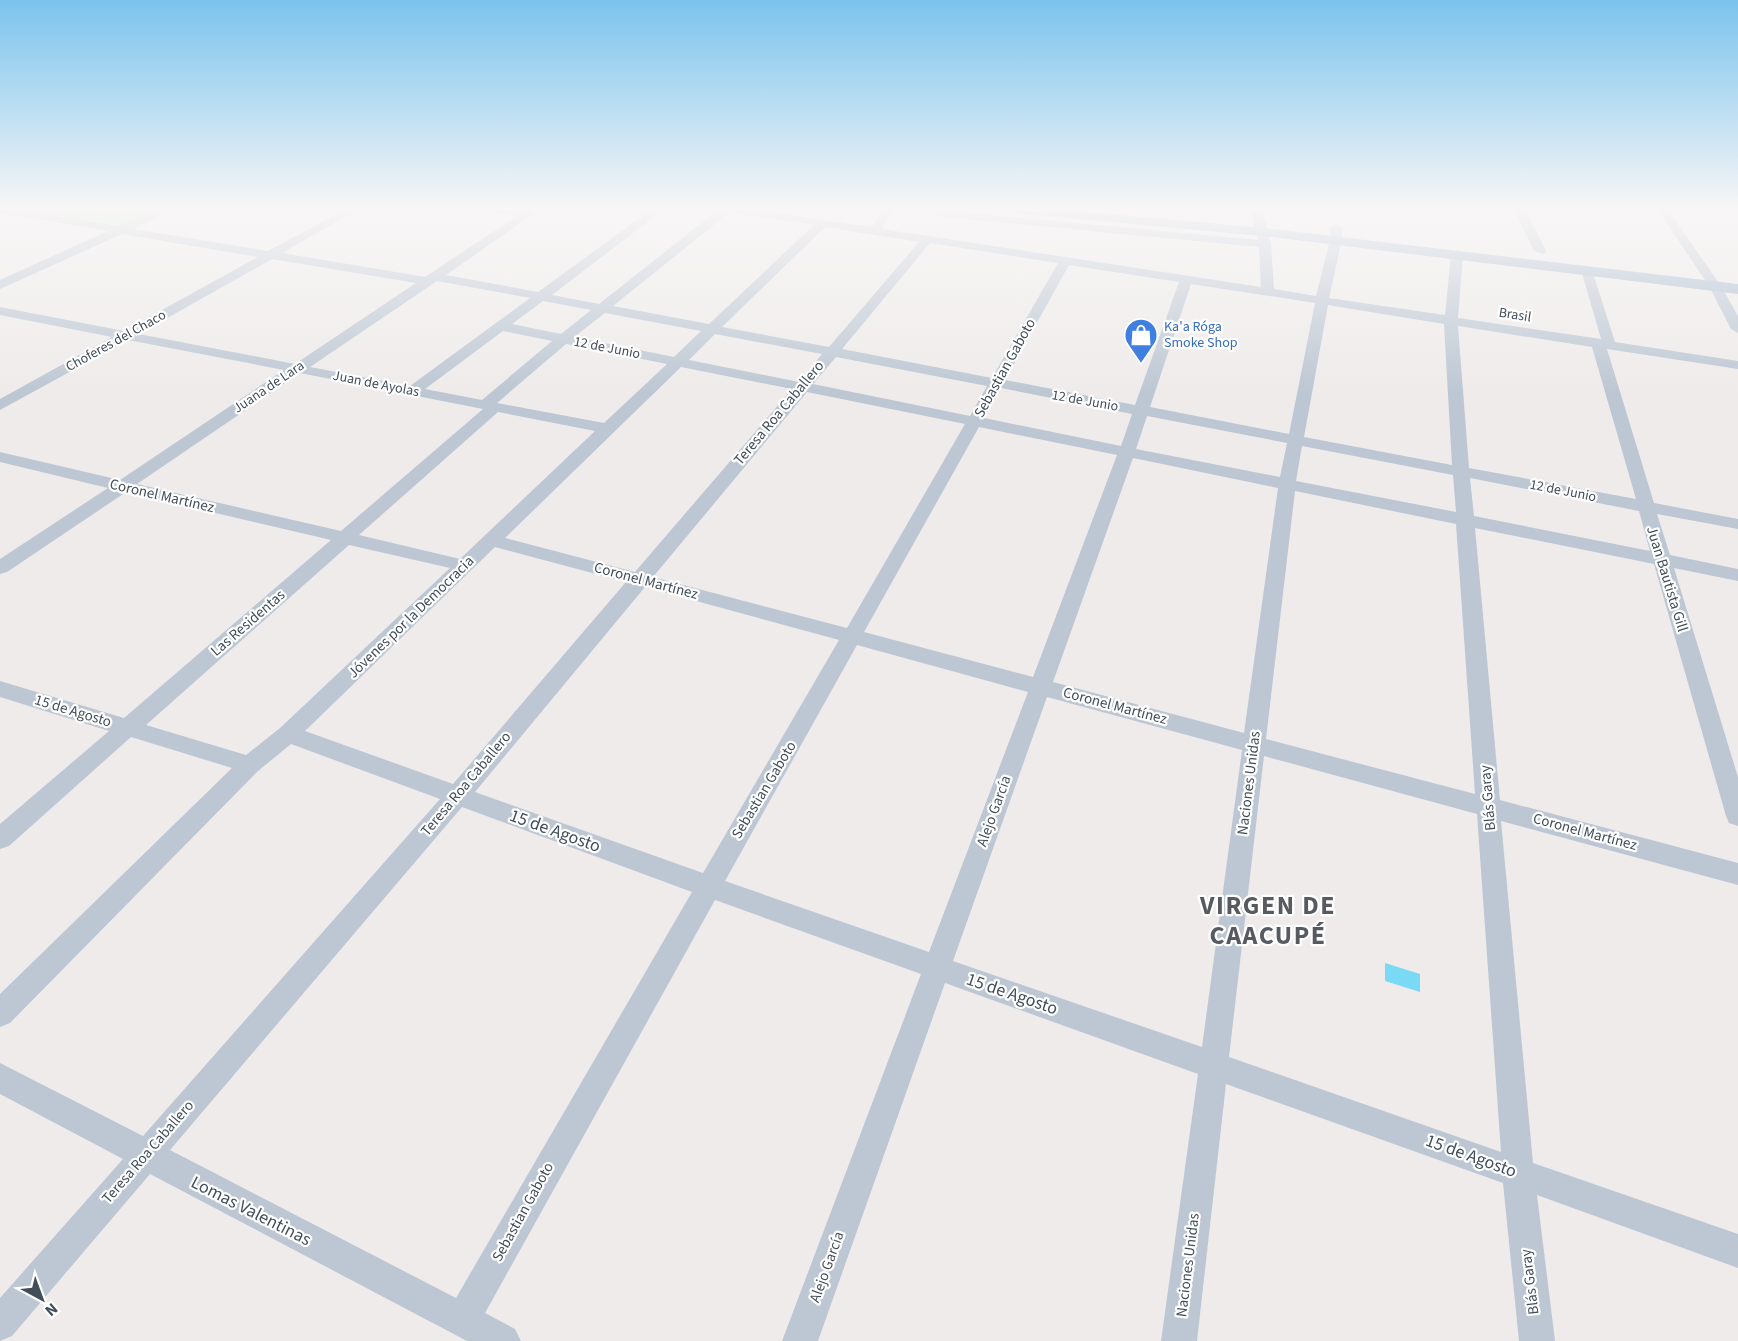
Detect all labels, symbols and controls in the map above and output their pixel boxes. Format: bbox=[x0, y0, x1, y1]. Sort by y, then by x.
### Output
street label: Brasil bbox=[1497, 303, 1533, 328]
street label: Choferes del Chaco bbox=[62, 305, 170, 377]
street label: Sebastian Gaboto bbox=[969, 315, 1041, 421]
shop icon: Ka'a Róga Smoke Shop bbox=[1123, 317, 1159, 364]
place label: Ka'a Róga Smoke Shop bbox=[1164, 317, 1238, 353]
street label: 12 de Junio bbox=[572, 332, 642, 364]
street label: Juana de Lara bbox=[229, 356, 309, 418]
street label: Teresa Roa Caballero bbox=[729, 356, 829, 470]
street label: Juan de Ayolas bbox=[331, 366, 421, 402]
street label: 12 de Junio bbox=[1050, 385, 1120, 417]
street label: Coronel Martínez bbox=[108, 474, 216, 518]
street label: 12 de Junio bbox=[1528, 475, 1598, 507]
street label: Juan Bautista Gill bbox=[1641, 524, 1693, 634]
street label: Jóvenes por la Democracia bbox=[343, 551, 479, 683]
street label: Coronel Martínez bbox=[592, 557, 700, 605]
street label: Las Residentas bbox=[206, 585, 290, 661]
street label: Coronel Martínez bbox=[1061, 682, 1169, 730]
street label: 15 de Agosto bbox=[32, 689, 114, 733]
street label: Teresa Roa Caballero bbox=[416, 727, 516, 841]
street label: Naciones Unidas bbox=[1232, 730, 1266, 836]
street label: Sebastian Gaboto bbox=[727, 737, 801, 843]
street label: Blás Garay bbox=[1475, 764, 1501, 832]
street label: Alejo García bbox=[971, 773, 1017, 849]
street label: 15 de Agosto bbox=[506, 803, 604, 859]
street label: Coronel Martínez bbox=[1531, 808, 1639, 856]
district label: VIRGEN DE CAACUPÉ bbox=[1199, 887, 1336, 954]
street label: 15 de Agosto bbox=[963, 967, 1061, 1021]
street label: Teresa Roa Caballero bbox=[97, 1096, 199, 1208]
street label: 15 de Agosto bbox=[1422, 1128, 1520, 1184]
street label: Sebastian Gaboto bbox=[487, 1159, 559, 1265]
street label: Lomas Valentinas bbox=[187, 1170, 315, 1252]
street label: Naciones Unidas bbox=[1171, 1212, 1205, 1318]
street label: Alejo García bbox=[804, 1229, 850, 1305]
street label: Blás Garay bbox=[1516, 1248, 1544, 1316]
north arrow bbox=[12, 1269, 72, 1329]
text: N bbox=[40, 1298, 62, 1321]

